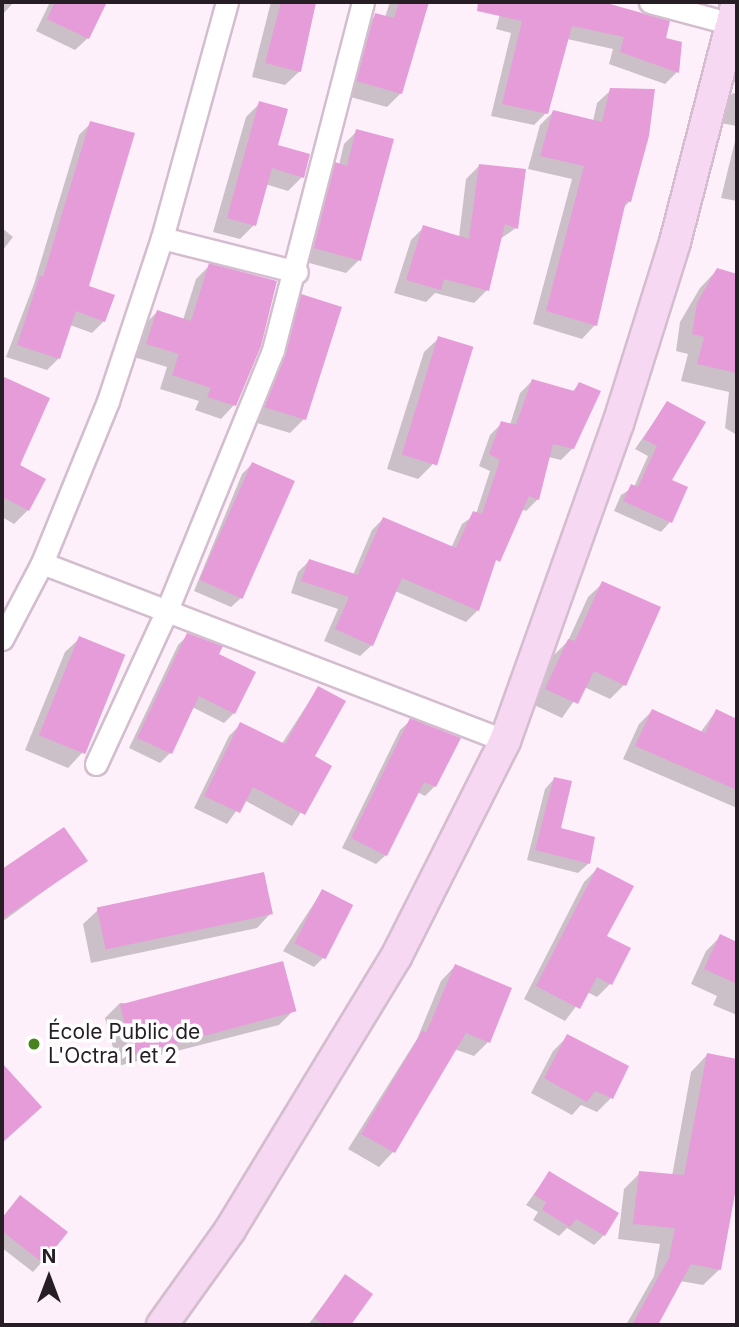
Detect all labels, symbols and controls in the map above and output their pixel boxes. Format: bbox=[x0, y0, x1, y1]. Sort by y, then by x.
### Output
place label: École Public de L'Octra 1 et 2 bbox=[48, 1019, 200, 1069]
marker: École Public de L'Octra 1 et 2 bbox=[26, 1036, 42, 1052]
north arrow bbox=[14, 1243, 84, 1313]
text: N bbox=[42, 1245, 56, 1268]

